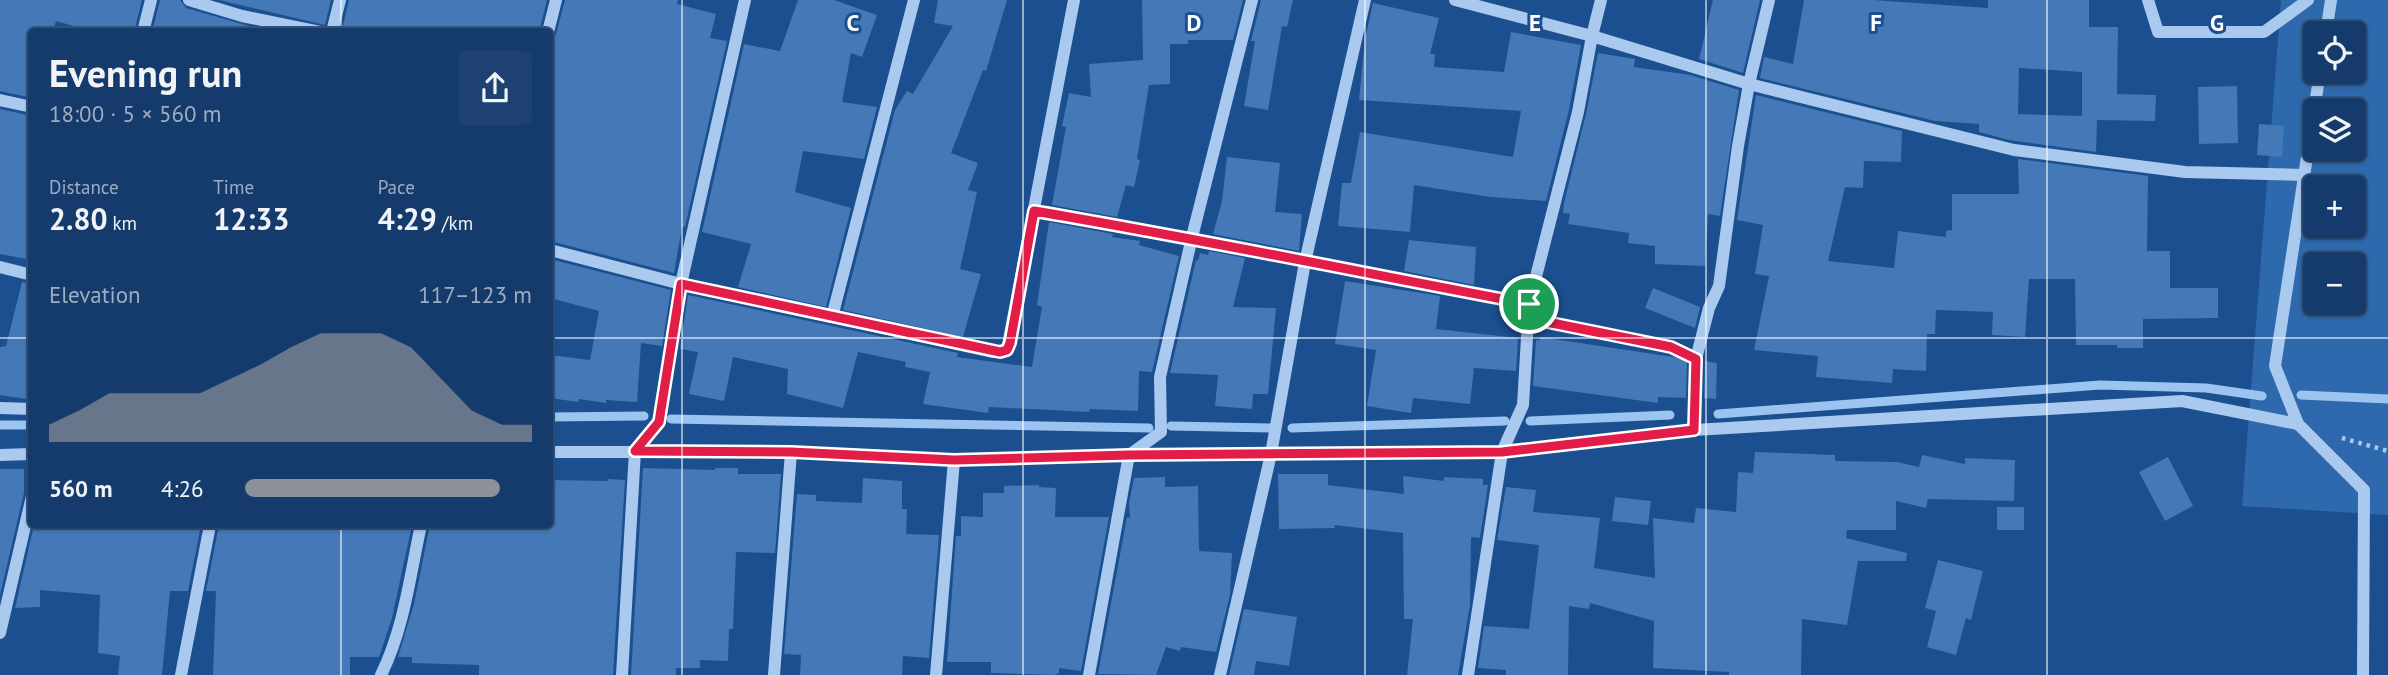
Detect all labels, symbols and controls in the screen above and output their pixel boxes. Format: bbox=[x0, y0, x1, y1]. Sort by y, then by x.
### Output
text: C bbox=[847, 8, 860, 37]
text: D bbox=[1187, 8, 1201, 37]
text: E bbox=[1529, 8, 1541, 37]
text: F bbox=[1870, 8, 1882, 37]
text: G bbox=[2210, 8, 2224, 37]
map controls bbox=[2303, 21, 2366, 315]
button: locate bbox=[2303, 21, 2366, 84]
text: Evening run bbox=[49, 48, 242, 97]
button: share bbox=[458, 51, 532, 125]
button: layers bbox=[2303, 98, 2366, 161]
text: 18:00 · 5 × 560 m bbox=[49, 99, 221, 128]
text: Distance bbox=[49, 175, 119, 199]
text: Time bbox=[213, 175, 254, 199]
text: Pace bbox=[378, 175, 415, 199]
button: + bbox=[2303, 175, 2366, 238]
text: 2.80 bbox=[49, 199, 107, 238]
text: 12:33 bbox=[213, 199, 289, 238]
text: 4:29 bbox=[378, 199, 437, 238]
text: km bbox=[107, 211, 137, 235]
text: /km bbox=[437, 211, 473, 235]
button: − bbox=[2303, 252, 2366, 315]
pin bbox=[1499, 274, 1559, 334]
text: Elevation bbox=[49, 280, 141, 309]
text: 117–123 m bbox=[418, 280, 532, 309]
icon: arrive bbox=[1510, 285, 1548, 323]
text: 560 m bbox=[49, 474, 112, 503]
text: 4:26 bbox=[161, 474, 204, 503]

